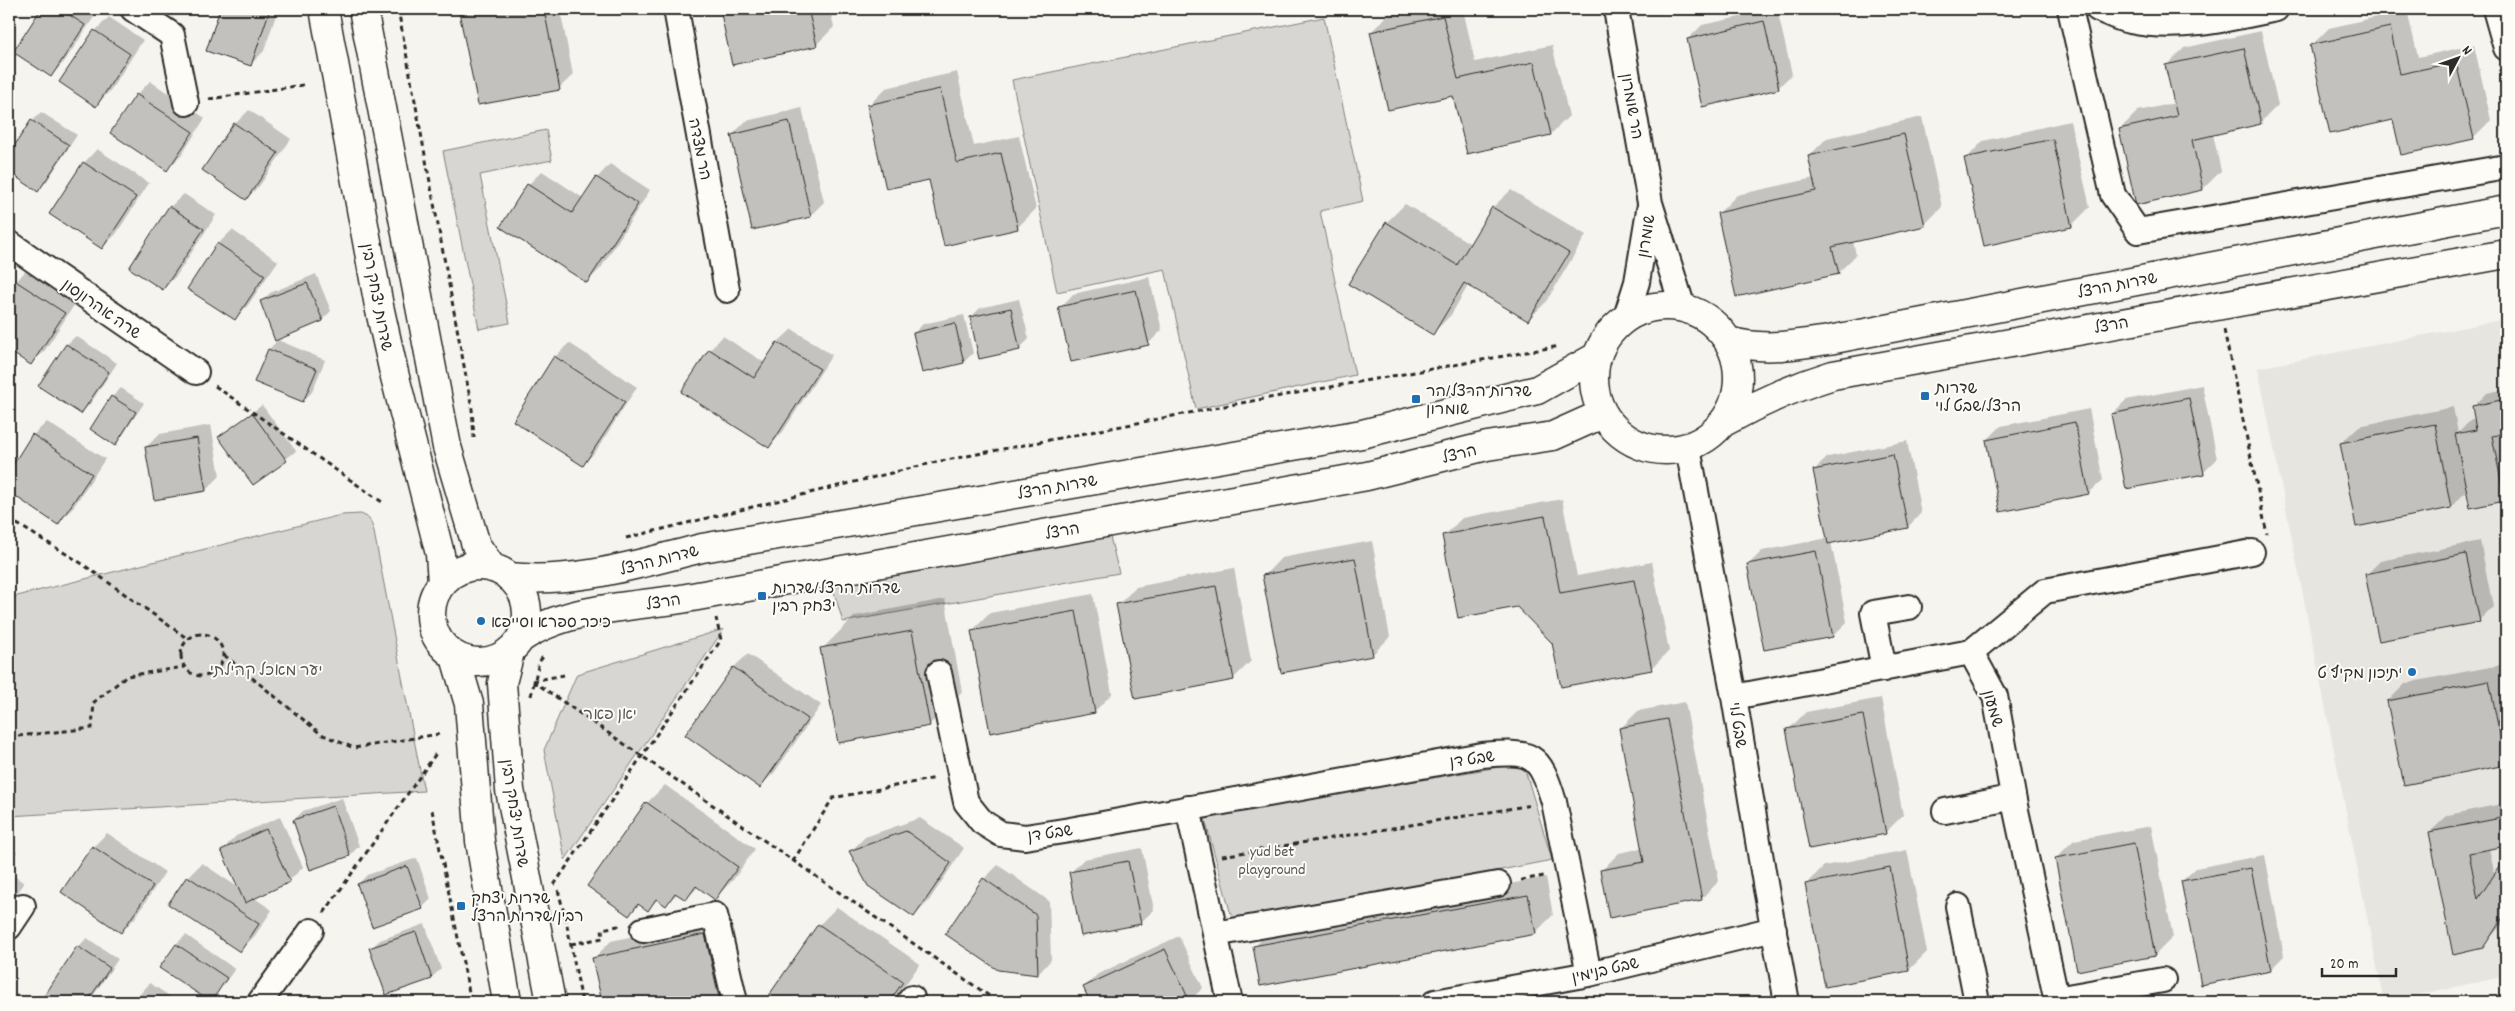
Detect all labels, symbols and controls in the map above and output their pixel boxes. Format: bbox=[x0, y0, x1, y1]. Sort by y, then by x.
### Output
north arrow bbox=[2432, 32, 2482, 82]
text: N bbox=[2456, 42, 2476, 60]
street label: הר שומרון bbox=[1613, 72, 1648, 141]
street label: הר מצדה bbox=[681, 116, 716, 183]
street label: שומרון bbox=[1633, 213, 1662, 260]
street label: שדרות יצחק רבין bbox=[354, 241, 397, 354]
street label: שדרות הרצל bbox=[2075, 267, 2160, 306]
street label: שרה אהרונסון bbox=[56, 274, 145, 346]
street label: הרצל bbox=[2092, 312, 2131, 341]
place label: שדרות הרצל/שבט לוי bbox=[1934, 378, 2021, 419]
place label: שדרות הרצל/הר שומרון bbox=[1426, 381, 1532, 422]
marker: שדרות הרצל/שבט לוי bbox=[1919, 390, 1931, 402]
marker: שדרות הרצל/הר שומרון bbox=[1410, 393, 1422, 405]
street label: הרצל bbox=[1440, 440, 1480, 471]
street label: שדרות הרצל bbox=[1015, 470, 1100, 507]
street label: הרצל bbox=[1043, 518, 1082, 547]
street label: שדרות הרצל bbox=[617, 540, 702, 582]
place label: שדרות הרצל/שדרות יצחק רבין bbox=[771, 578, 900, 619]
street label: הרצל bbox=[644, 589, 683, 618]
marker: שדרות הרצל/שדרות יצחק רבין bbox=[756, 590, 768, 602]
place label: כיכר ספרא וסייפא bbox=[491, 612, 611, 635]
marker: כיכר ספרא וסייפא bbox=[475, 615, 487, 627]
park label: יער מאכל קהילתי bbox=[210, 660, 322, 683]
place label: תיכון מקיף ט' bbox=[2317, 663, 2402, 686]
marker: תיכון מקיף ט' bbox=[2406, 666, 2418, 678]
street label: שמעון bbox=[1975, 687, 2008, 730]
street label: שבט לוי bbox=[1722, 701, 1752, 750]
park label: יאן פאר bbox=[583, 704, 637, 727]
street label: שבט דן bbox=[1448, 746, 1497, 775]
street label: שדרות יצחק רבין bbox=[494, 757, 533, 870]
street label: שבט דן bbox=[1026, 820, 1075, 849]
park label: yud bet playground bbox=[1238, 841, 1306, 882]
place label: שדרות יצחק רבין/שדרות הרצל bbox=[471, 888, 583, 929]
marker: שדרות יצחק רבין/שדרות הרצל bbox=[455, 900, 467, 912]
scale bar bbox=[2322, 946, 2396, 978]
street label: שבט בנימין bbox=[1570, 953, 1642, 990]
text: 20 m bbox=[2330, 954, 2358, 976]

